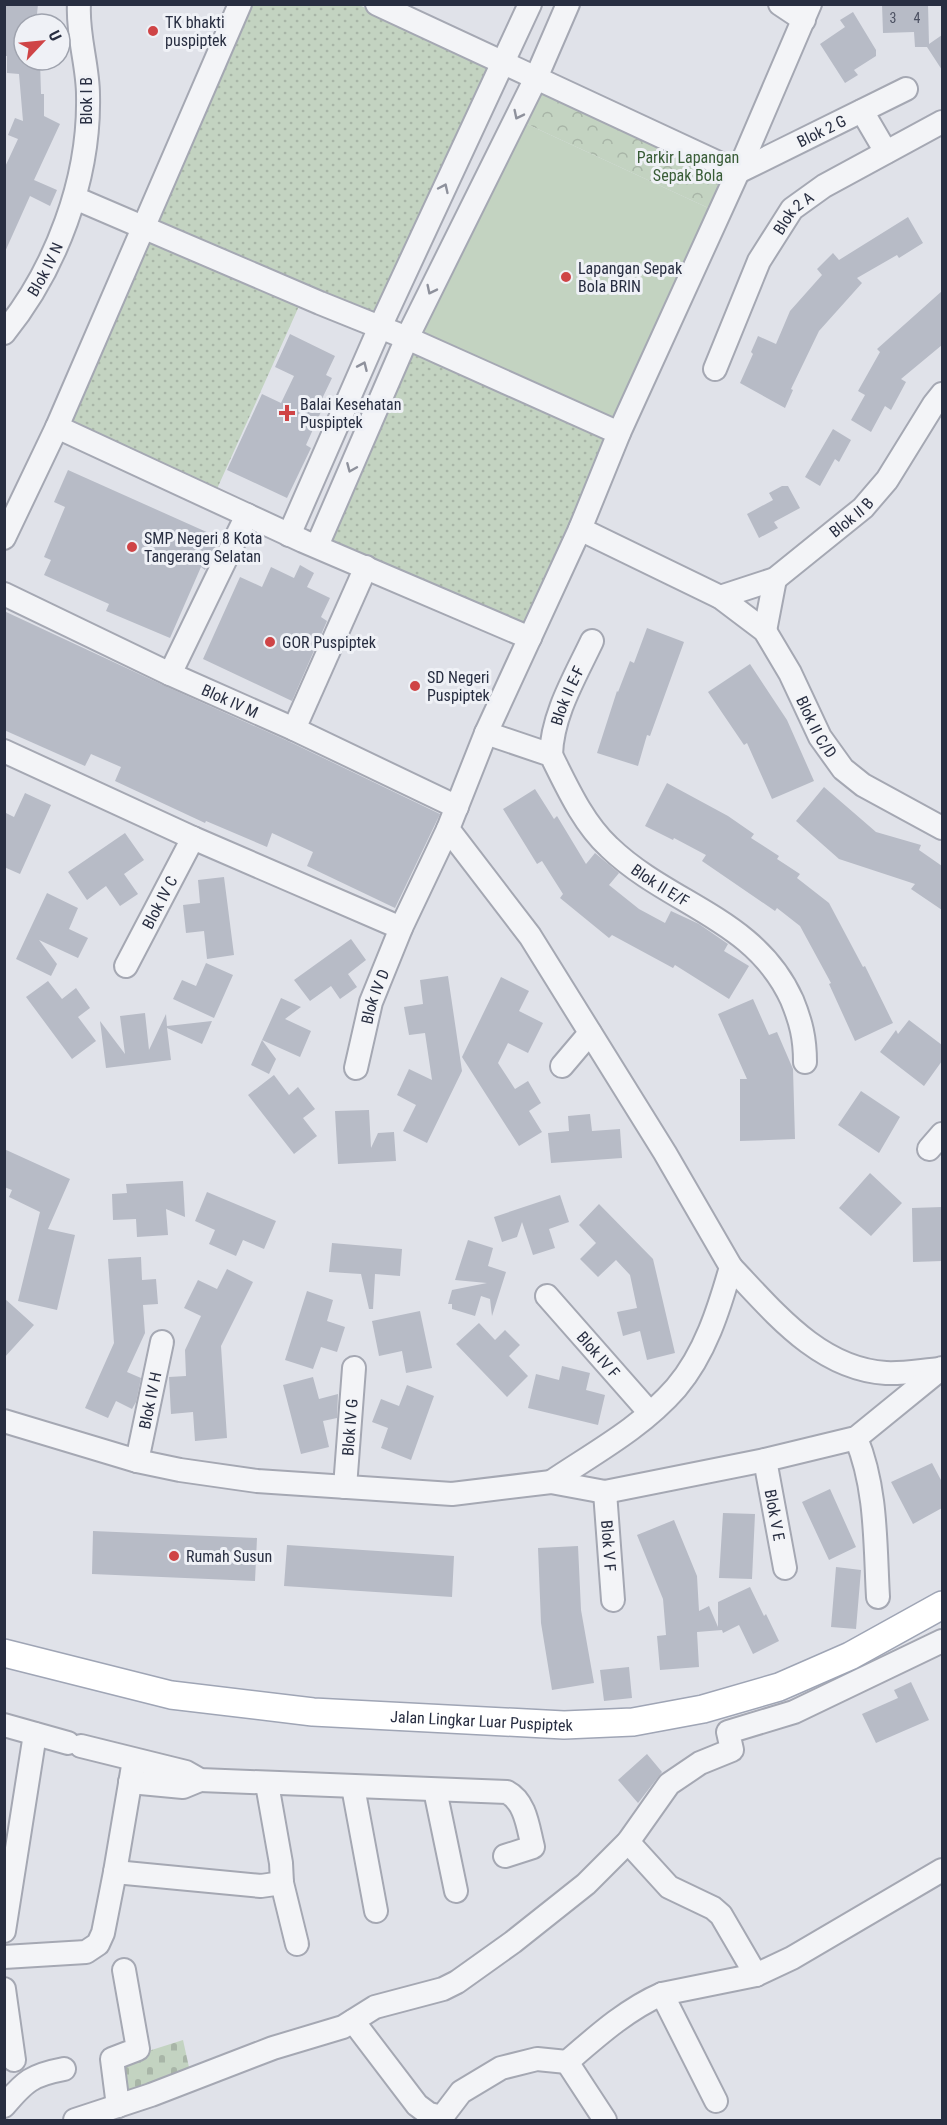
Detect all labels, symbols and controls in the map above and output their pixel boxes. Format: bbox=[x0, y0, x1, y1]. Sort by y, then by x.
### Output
house number: 3 bbox=[890, 10, 896, 26]
house number: 4 bbox=[914, 10, 921, 26]
north arrow bbox=[12, 12, 72, 72]
place label: TK bhakti puspiptek bbox=[165, 13, 228, 50]
marker: TK bhakti puspiptek bbox=[146, 24, 160, 38]
text: U bbox=[44, 27, 66, 44]
street label: Blok I B bbox=[77, 77, 96, 125]
one-way arrow bbox=[514, 109, 525, 120]
street label: Blok 2 G bbox=[794, 111, 849, 151]
park label: Parkir Lapangan Sepak Bola bbox=[637, 148, 739, 185]
one-way arrow bbox=[437, 184, 449, 195]
street label: Blok 2 A bbox=[769, 187, 817, 238]
street label: Blok IV N bbox=[23, 239, 66, 300]
place label: Lapangan Sepak Bola BRIN bbox=[578, 259, 683, 296]
marker: Lapangan Sepak Bola BRIN bbox=[559, 270, 573, 284]
one-way arrow bbox=[427, 283, 438, 294]
one-way arrow bbox=[356, 361, 368, 372]
place label: Balai Kesehatan Puspiptek bbox=[300, 395, 401, 432]
marker: Balai Kesehatan Puspiptek bbox=[278, 404, 296, 422]
one-way arrow bbox=[346, 461, 358, 472]
street label: Blok II B bbox=[825, 494, 877, 541]
place label: SMP Negeri 8 Kota Tangerang Selatan bbox=[144, 529, 262, 566]
marker: SMP Negeri 8 Kota Tangerang Selatan bbox=[125, 540, 139, 554]
place label: GOR Puspiptek bbox=[282, 633, 377, 652]
marker: GOR Puspiptek bbox=[263, 635, 277, 649]
street label: Blok II E-F bbox=[546, 662, 588, 727]
place label: SD Negeri Puspiptek bbox=[427, 668, 491, 705]
marker: SD Negeri Puspiptek bbox=[408, 679, 422, 693]
street label: Blok IV M bbox=[199, 680, 261, 722]
street label: Blok II C/D bbox=[793, 693, 841, 761]
street label: Blok II E/F bbox=[628, 860, 693, 910]
street label: Blok IV C bbox=[138, 873, 181, 932]
street label: Blok IV D bbox=[357, 966, 393, 1026]
street label: Blok IV F bbox=[573, 1327, 624, 1382]
street label: Blok IV H bbox=[134, 1370, 165, 1431]
street label: Blok IV G bbox=[338, 1398, 361, 1457]
street label: Blok V E bbox=[761, 1488, 789, 1542]
street label: Blok V F bbox=[598, 1519, 620, 1573]
place label: Rumah Susun bbox=[186, 1547, 272, 1566]
marker: Rumah Susun bbox=[167, 1549, 181, 1563]
street label: Jalan Lingkar Luar Puspiptek bbox=[390, 1707, 574, 1735]

